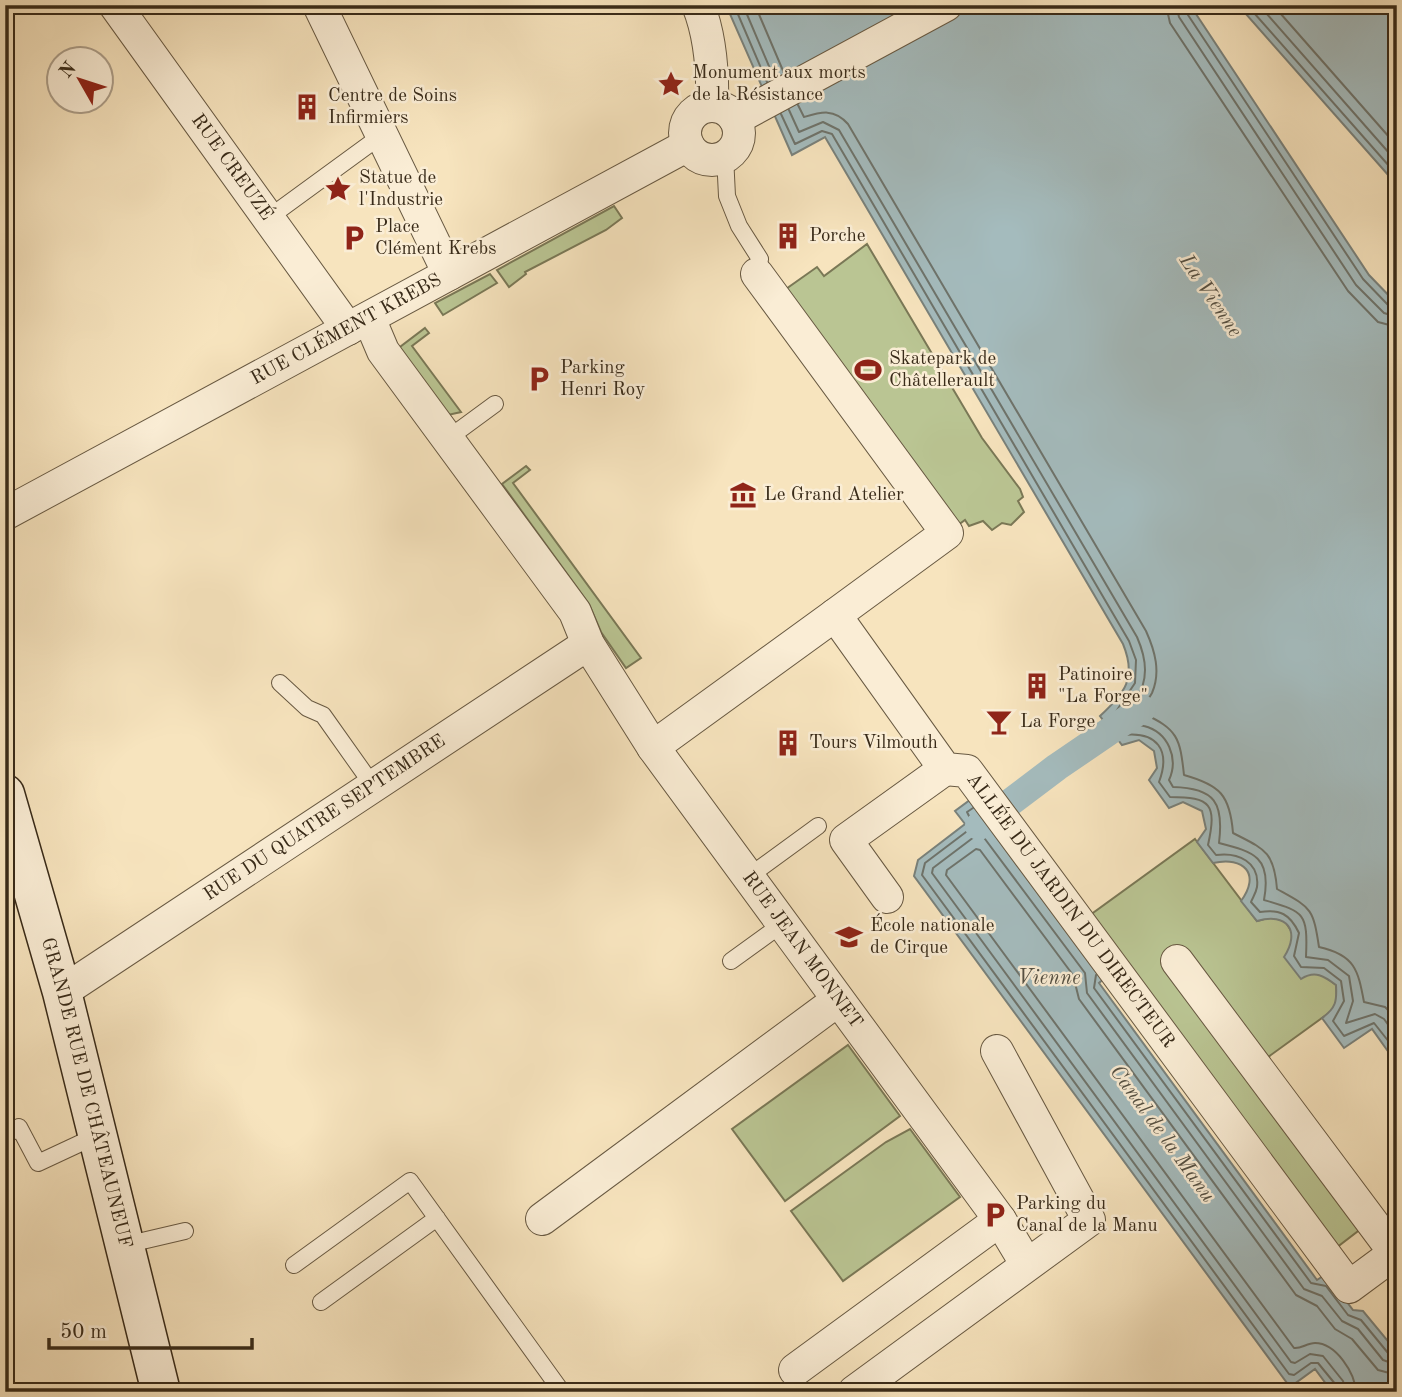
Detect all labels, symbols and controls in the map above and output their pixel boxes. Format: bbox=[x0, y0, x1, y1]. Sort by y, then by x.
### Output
north arrow bbox=[46, 46, 116, 116]
text: N bbox=[57, 59, 81, 82]
place label: Monument aux morts de la Résistance bbox=[692, 64, 866, 105]
place icon: Monument aux morts de la Résistance bbox=[656, 69, 686, 99]
place label: Centre de Soins Infirmiers bbox=[328, 87, 457, 128]
building icon: Centre de Soins Infirmiers bbox=[292, 92, 322, 122]
street label: RUE CREUZÉ bbox=[187, 111, 280, 224]
place label: Statue de l'Industrie bbox=[359, 169, 443, 210]
place icon: Statue de l'Industrie bbox=[323, 174, 353, 204]
place label: Place Clément Krebs bbox=[375, 218, 497, 259]
building icon: Porche bbox=[773, 221, 803, 251]
parking icon: Place Clément Krebs bbox=[339, 223, 369, 253]
place label: Porche bbox=[809, 227, 866, 246]
water label: La Vienne bbox=[1174, 250, 1245, 341]
street label: RUE CLÉMENT KREBS bbox=[248, 270, 445, 389]
place label: Skatepark de Châtellerault bbox=[889, 350, 996, 391]
sports icon: Skatepark de Châtellerault bbox=[853, 355, 883, 385]
place label: Parking Henri Roy bbox=[560, 359, 645, 400]
parking icon: Parking Henri Roy bbox=[524, 364, 554, 394]
museum icon: Le Grand Atelier bbox=[728, 480, 758, 510]
place label: Le Grand Atelier bbox=[764, 486, 904, 505]
place label: Patinoire "La Forge" bbox=[1058, 666, 1148, 707]
building icon: Patinoire "La Forge" bbox=[1022, 671, 1052, 701]
bar icon: La Forge bbox=[984, 707, 1014, 737]
place label: La Forge bbox=[1020, 713, 1095, 732]
building icon: Tours Vilmouth bbox=[773, 728, 803, 758]
street label: RUE DU QUATRE SEPTEMBRE bbox=[200, 732, 449, 905]
place label: Tours Vilmouth bbox=[809, 734, 938, 753]
street label: ALLÉE DU JARDIN DU DIRECTEUR bbox=[963, 770, 1178, 1051]
street label: RUE JEAN MONNET bbox=[738, 868, 866, 1032]
place label: École nationale de Cirque bbox=[870, 913, 994, 958]
school or university icon: École nationale de Cirque bbox=[834, 922, 864, 952]
street label: GRANDE RUE DE CHÂTEAUNEUF bbox=[37, 936, 135, 1250]
water label: Vienne bbox=[1017, 968, 1081, 989]
water label: Canal de la Manu bbox=[1105, 1062, 1219, 1206]
place label: Parking du Canal de la Manu bbox=[1016, 1195, 1158, 1236]
parking icon: Parking du Canal de la Manu bbox=[980, 1200, 1010, 1230]
scale bar bbox=[49, 1306, 252, 1350]
text: 50 m bbox=[60, 1322, 107, 1343]

